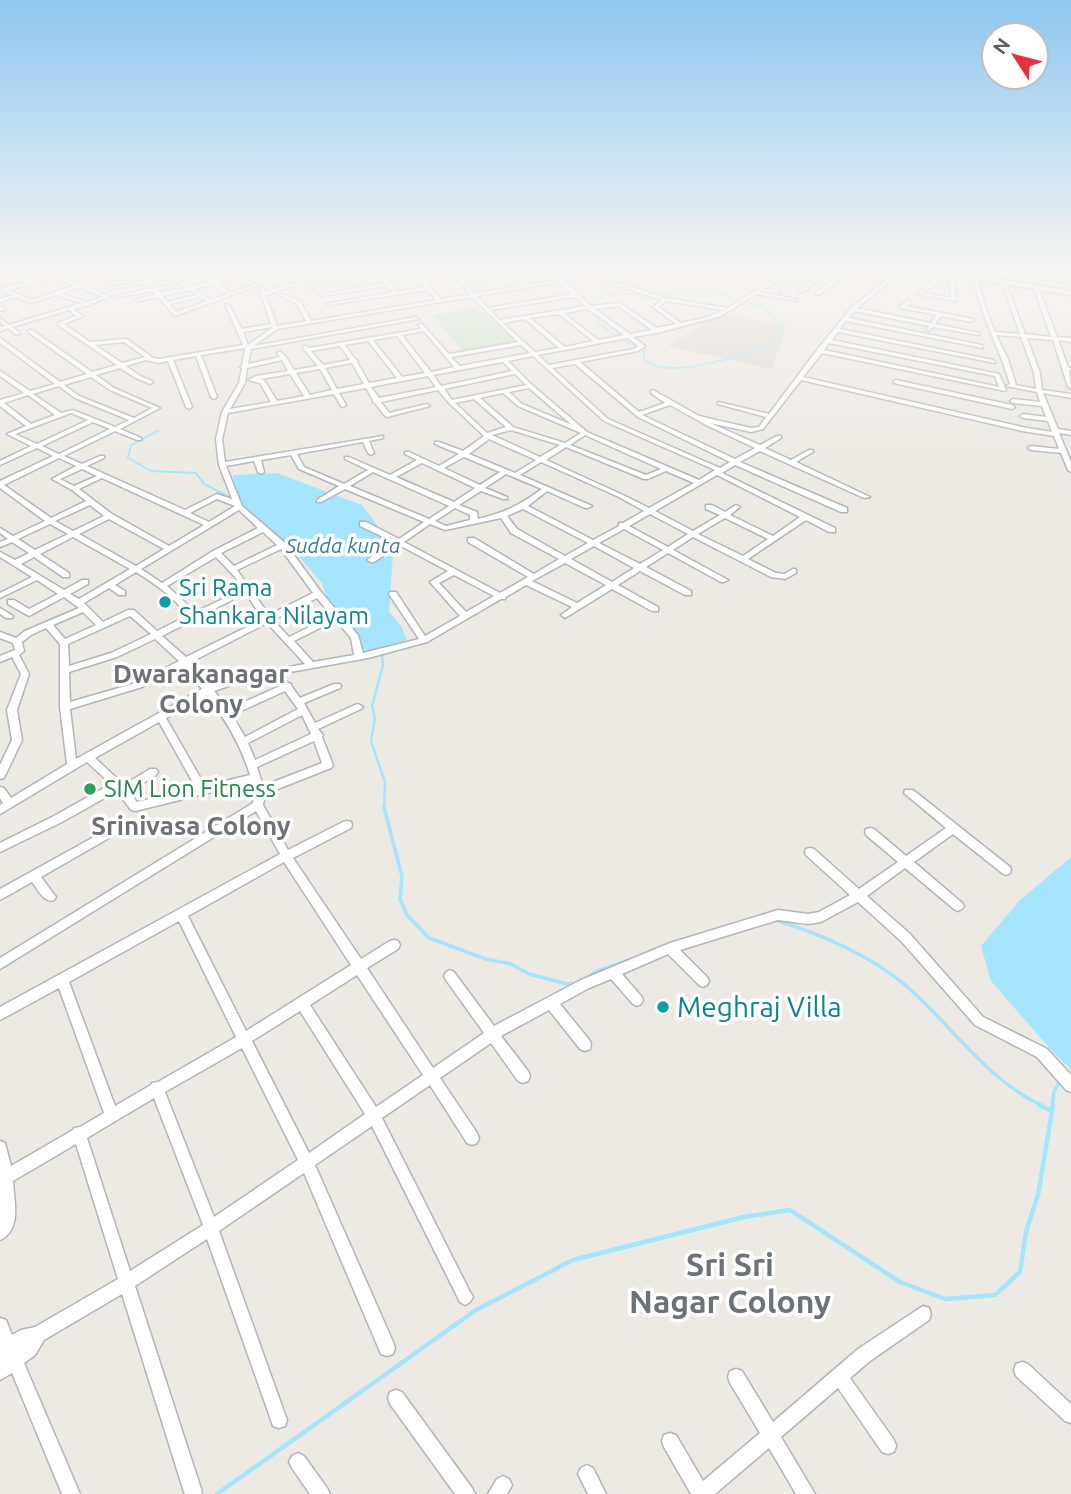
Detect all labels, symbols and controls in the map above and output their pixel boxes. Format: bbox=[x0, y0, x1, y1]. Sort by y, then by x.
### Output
north arrow bbox=[980, 21, 1050, 91]
text: N bbox=[988, 34, 1014, 58]
water label: Sudda kunta bbox=[285, 533, 400, 557]
place label: Sri Rama Shankara Nilayam bbox=[179, 574, 369, 629]
marker: Sri Rama Shankara Nilayam bbox=[157, 594, 173, 610]
district label: Dwarakanagar Colony bbox=[113, 659, 289, 718]
place label: SIM Lion Fitness bbox=[104, 775, 276, 802]
marker: SIM Lion Fitness bbox=[82, 781, 98, 797]
district label: Srinivasa Colony bbox=[91, 811, 291, 840]
place label: Meghraj Villa bbox=[677, 991, 842, 1022]
marker: Meghraj Villa bbox=[655, 999, 671, 1015]
district label: Sri Sri Nagar Colony bbox=[629, 1246, 831, 1319]

